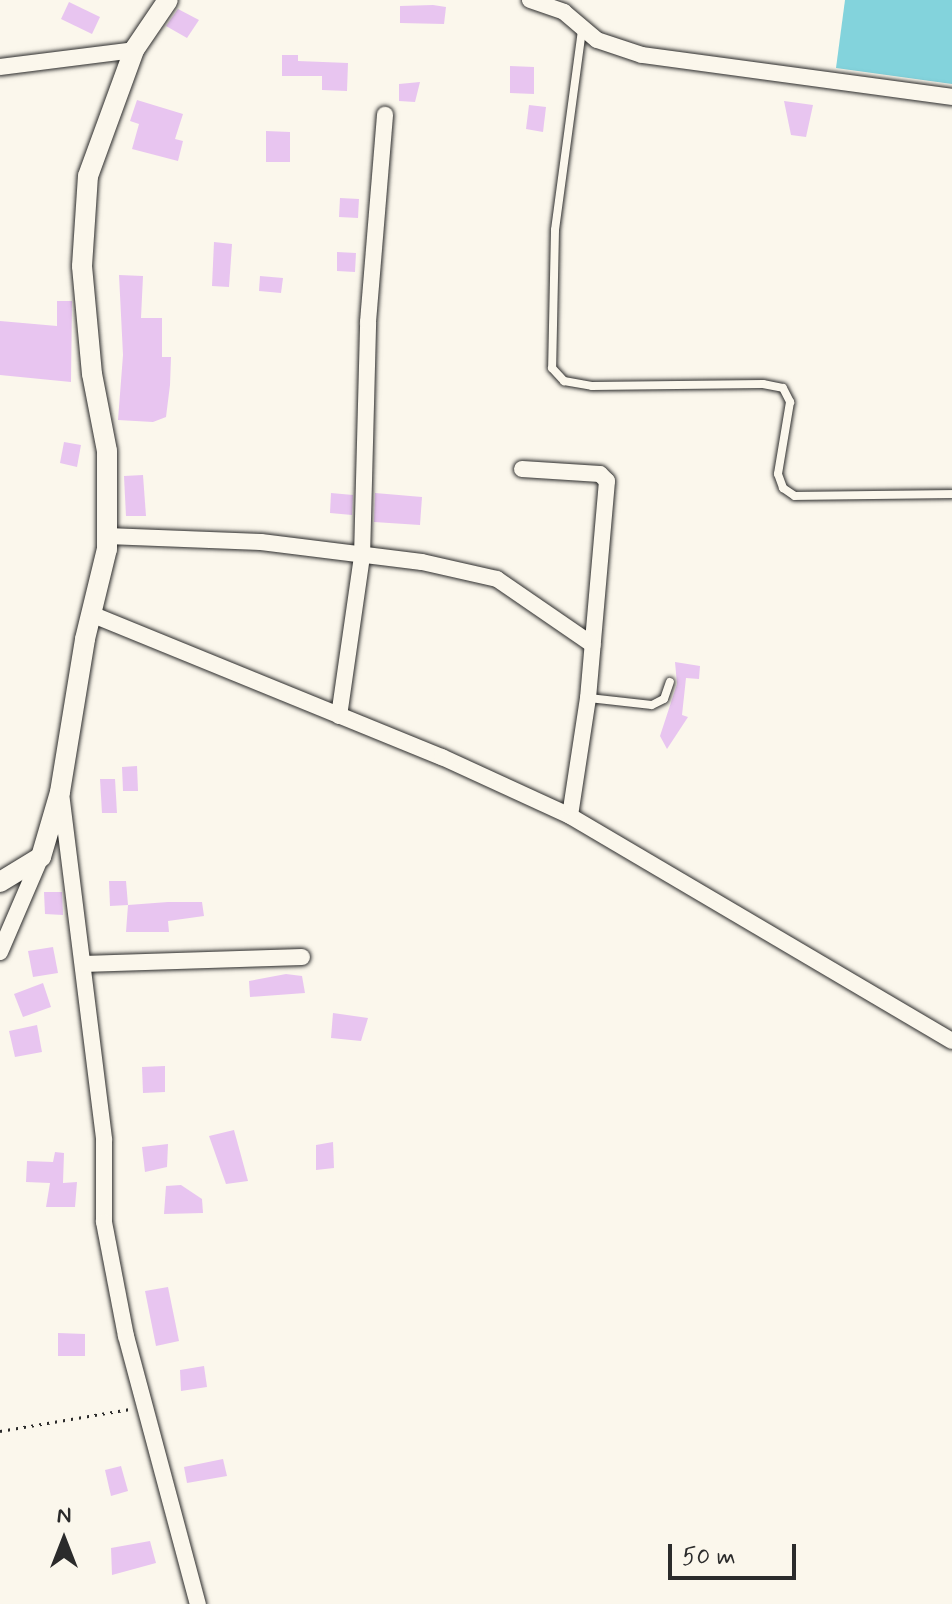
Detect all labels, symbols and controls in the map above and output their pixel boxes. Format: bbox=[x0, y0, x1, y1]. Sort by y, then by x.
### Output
north arrow bbox=[24, 1500, 104, 1580]
text: N bbox=[57, 1502, 71, 1530]
scale bar bbox=[672, 1528, 800, 1578]
text: 50 m bbox=[682, 1542, 736, 1573]

